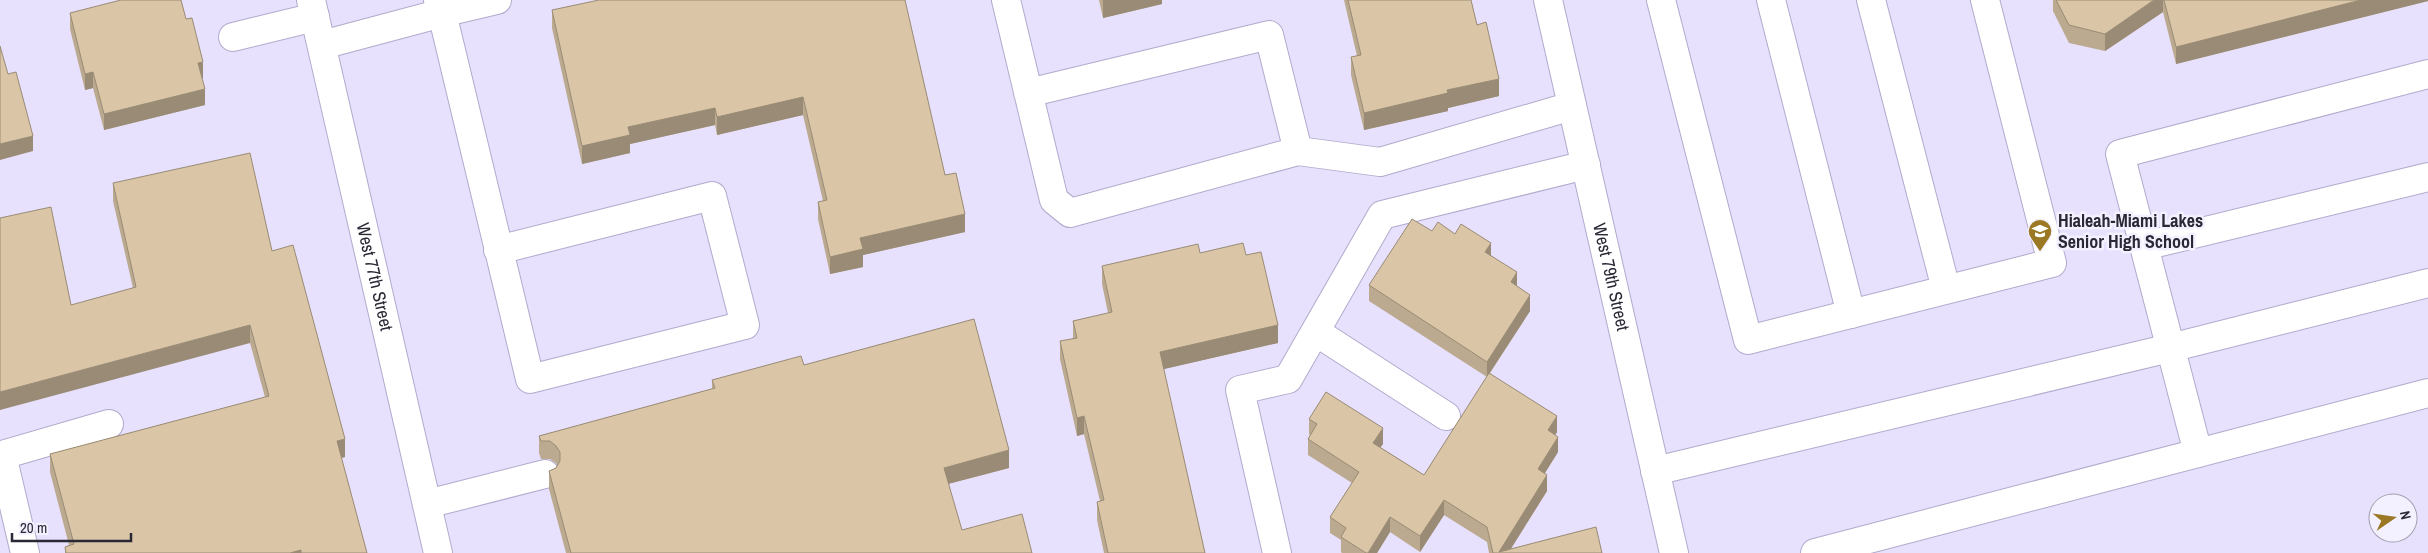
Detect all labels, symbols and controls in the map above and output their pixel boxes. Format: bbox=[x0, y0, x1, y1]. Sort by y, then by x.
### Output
place label: Hialeah-Miami Lakes Senior High School bbox=[2058, 208, 2203, 254]
school or university icon: Hialeah-Miami Lakes Senior High School bbox=[2027, 218, 2053, 252]
street label: West 77th Street bbox=[351, 220, 400, 333]
street label: West 79th Street bbox=[1587, 220, 1636, 333]
north arrow bbox=[2368, 493, 2418, 543]
text: N bbox=[2396, 509, 2415, 521]
scale bar bbox=[12, 510, 131, 542]
text: 20 m bbox=[20, 517, 47, 538]

